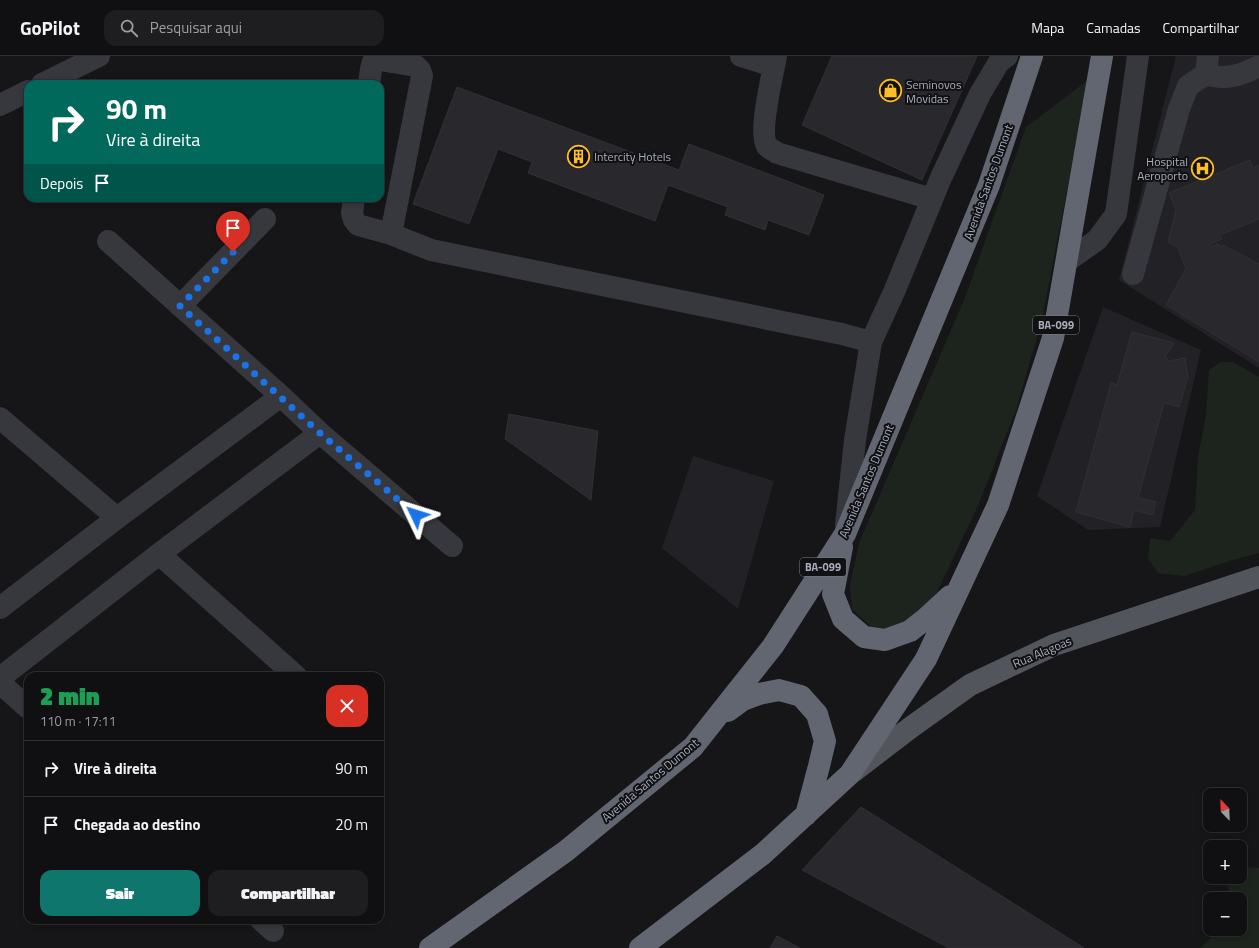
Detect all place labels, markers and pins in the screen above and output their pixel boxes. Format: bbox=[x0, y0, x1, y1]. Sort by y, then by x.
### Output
place label: Seminovos Movidas bbox=[906, 75, 962, 108]
shop icon: Seminovos Movidas bbox=[877, 78, 903, 104]
building icon: Intercity Hotels bbox=[566, 143, 592, 169]
place label: Intercity Hotels bbox=[594, 147, 672, 166]
place label: Hospital Aeroporto bbox=[1137, 152, 1188, 185]
hospital icon: Hospital Aeroporto bbox=[1190, 155, 1216, 181]
pin bbox=[216, 211, 250, 252]

